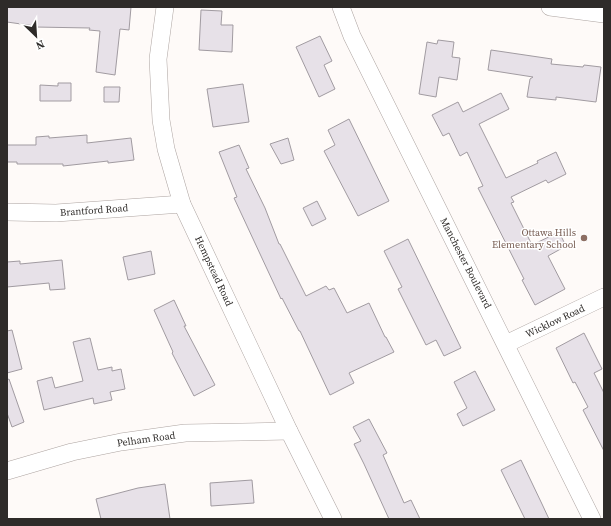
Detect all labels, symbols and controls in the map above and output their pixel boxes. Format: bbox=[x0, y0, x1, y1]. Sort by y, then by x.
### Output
north arrow bbox=[16, 16, 56, 56]
text: N bbox=[33, 36, 47, 53]
street label: Brantford Road bbox=[59, 201, 129, 219]
street label: Manchester Boulevard bbox=[437, 215, 495, 311]
place label: Ottawa Hills Elementary School bbox=[492, 226, 576, 251]
marker: Ottawa Hills Elementary School bbox=[579, 233, 589, 243]
street label: Hempstead Road bbox=[192, 234, 236, 308]
street label: Wicklow Road bbox=[523, 302, 587, 340]
street label: Pelham Road bbox=[116, 428, 176, 450]

